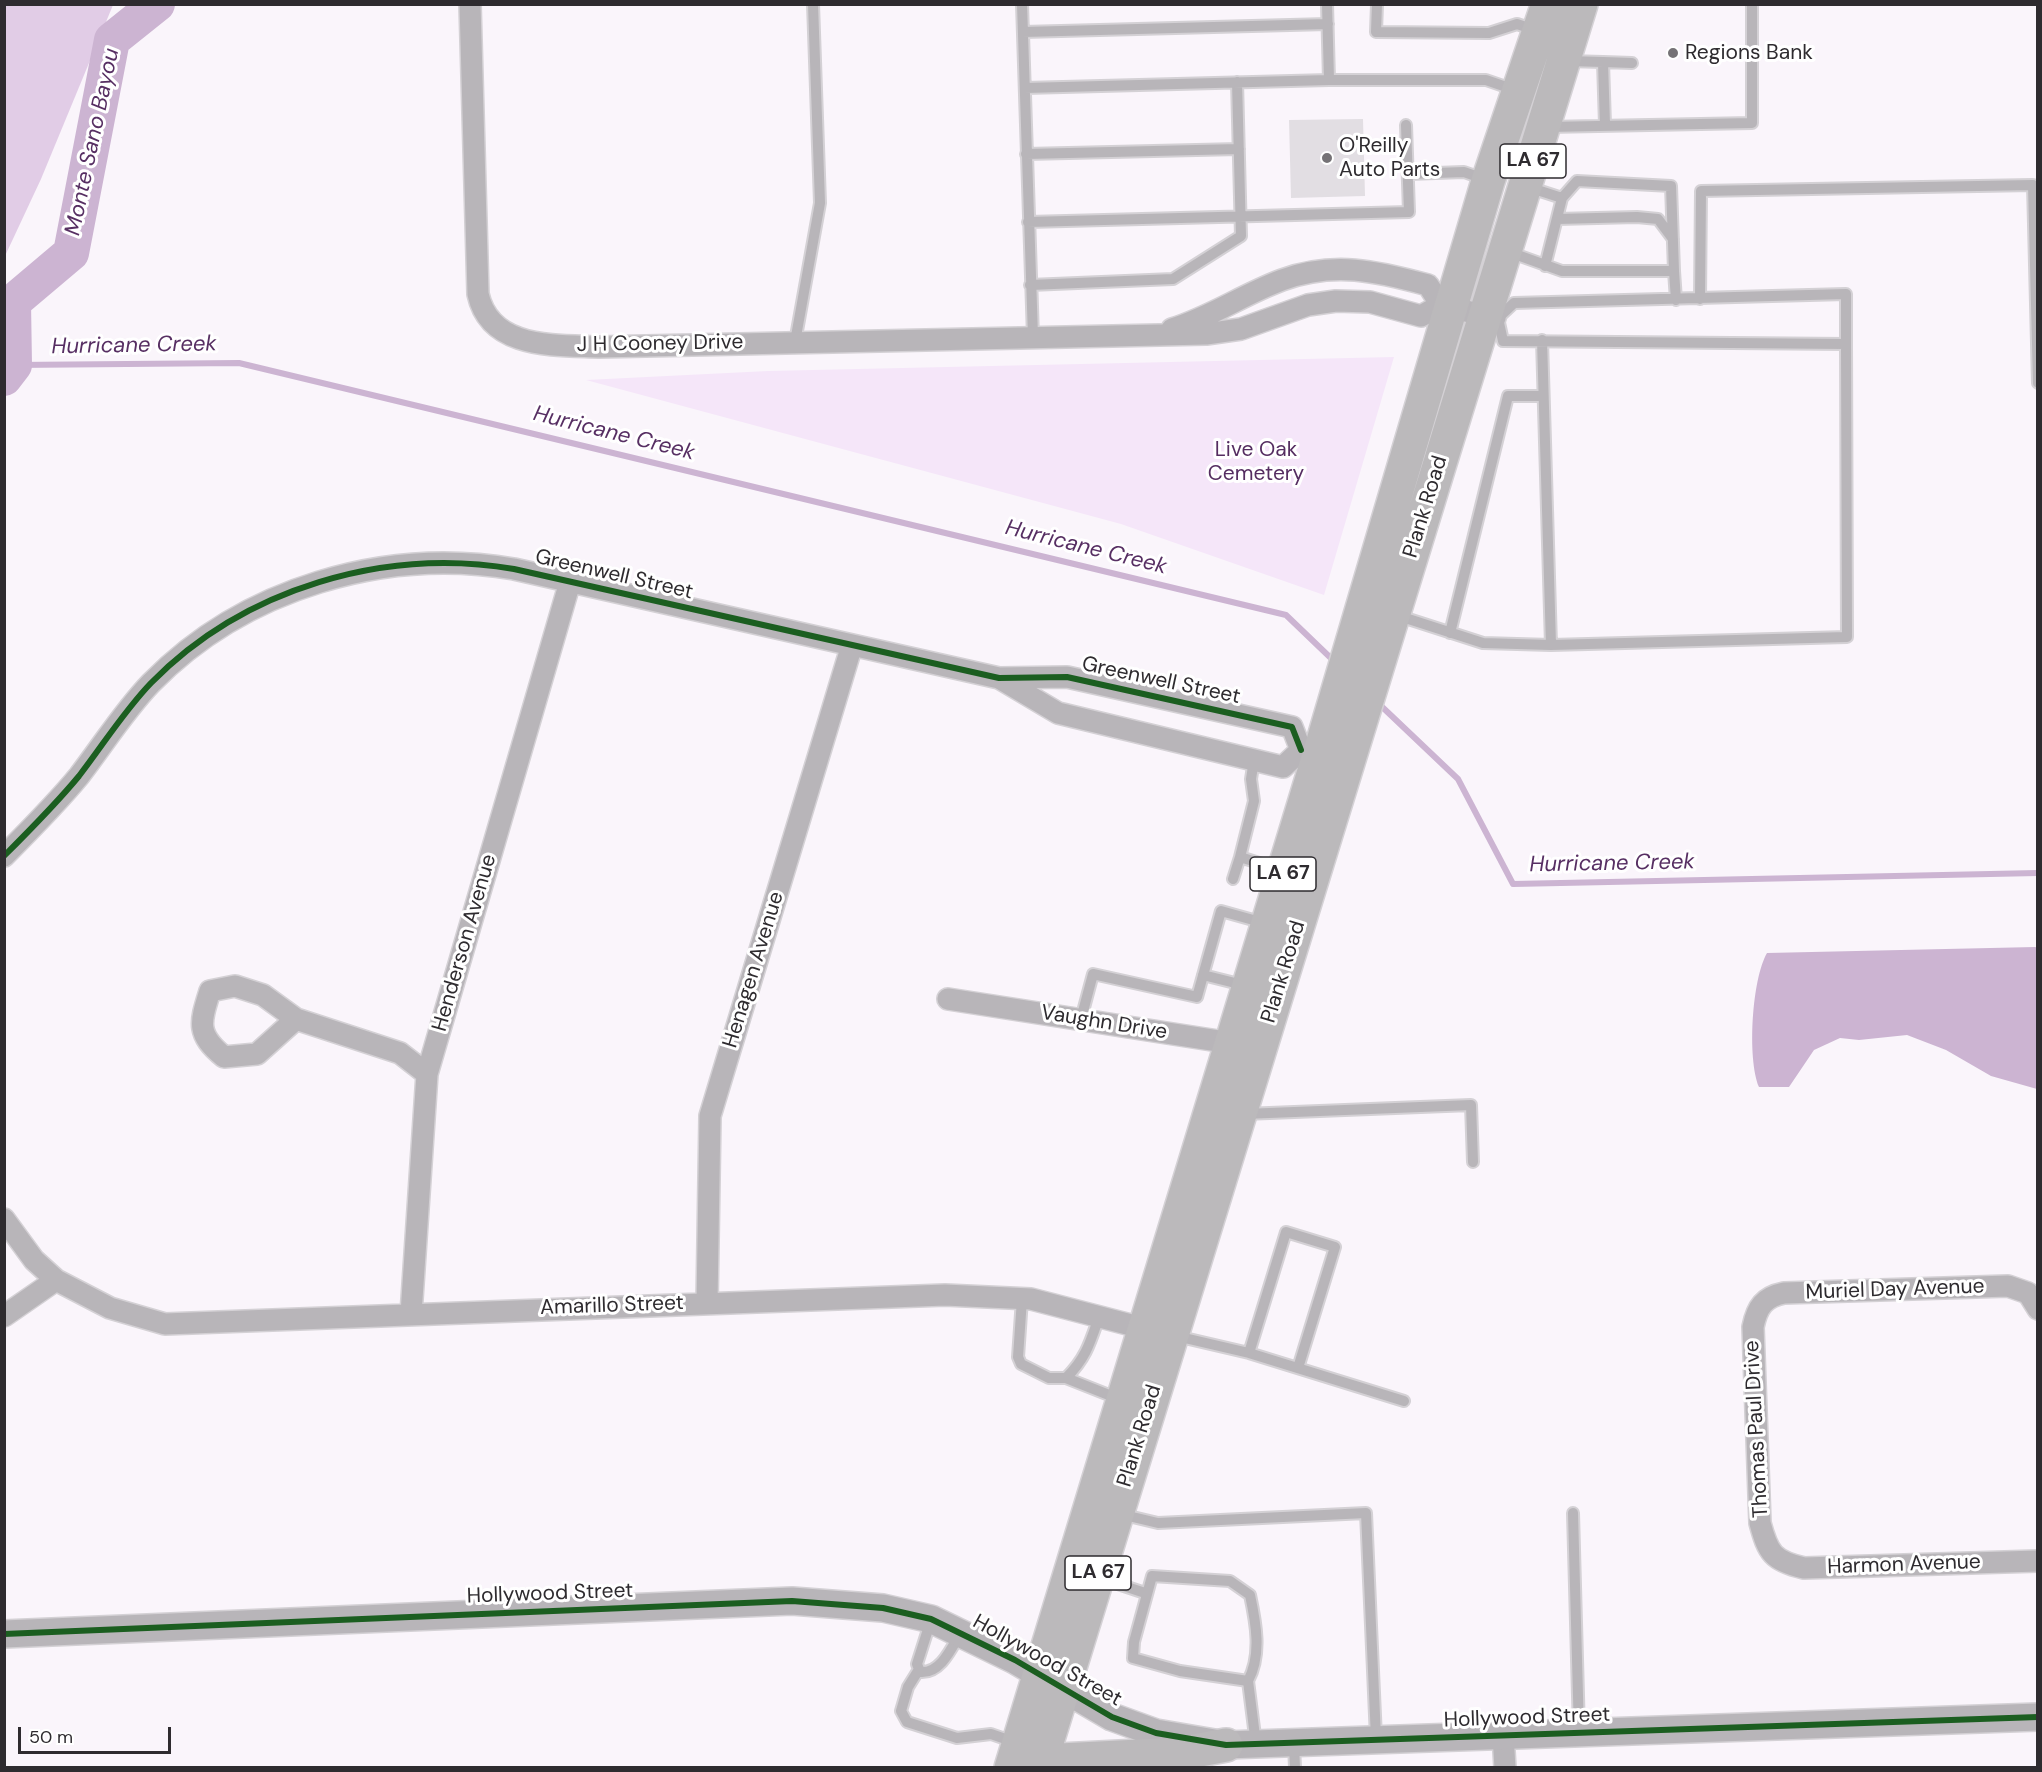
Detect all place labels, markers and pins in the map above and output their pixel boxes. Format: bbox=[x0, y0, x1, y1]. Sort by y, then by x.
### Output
place label: Regions Bank bbox=[1685, 40, 1813, 66]
marker: Regions Bank bbox=[1666, 46, 1680, 60]
place label: O'Reilly Auto Parts bbox=[1339, 133, 1440, 183]
marker: O'Reilly Auto Parts bbox=[1320, 151, 1334, 165]

